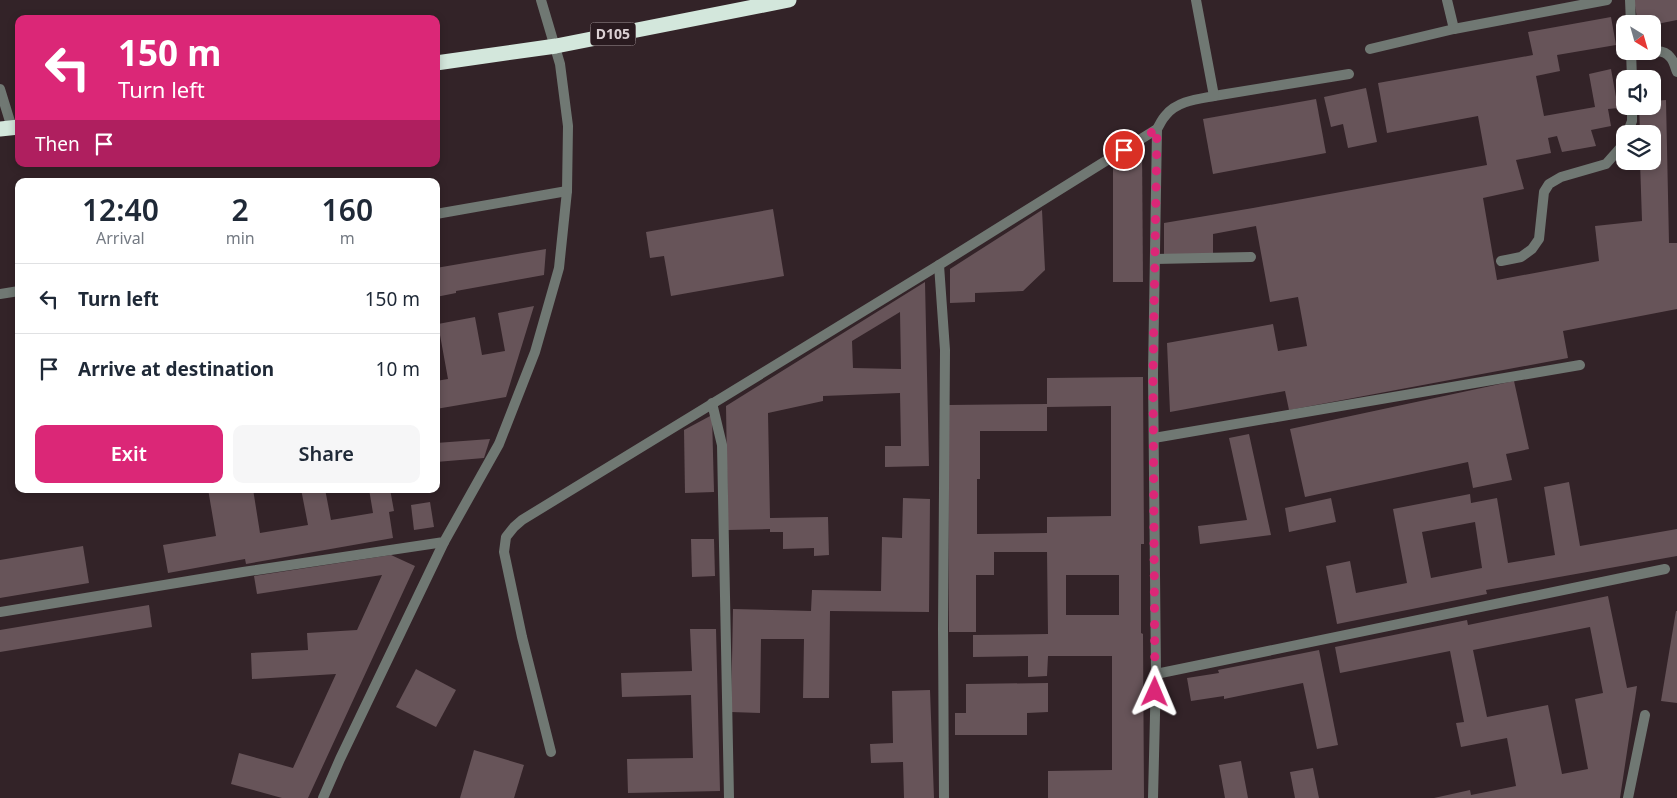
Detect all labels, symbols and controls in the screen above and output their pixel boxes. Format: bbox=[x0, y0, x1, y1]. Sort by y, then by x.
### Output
north arrow bbox=[1616, 15, 1661, 60]
map controls bbox=[1616, 15, 1661, 170]
road number: D105 bbox=[590, 22, 636, 46]
text: 150 m bbox=[118, 29, 221, 76]
icon: left bbox=[35, 35, 100, 100]
button: sound bbox=[1616, 70, 1661, 115]
text: Turn left bbox=[118, 74, 205, 104]
button: layers bbox=[1616, 125, 1661, 170]
pin bbox=[1103, 129, 1145, 171]
icon: arrive bbox=[90, 130, 118, 158]
text: Then bbox=[35, 131, 80, 157]
icon: arrive bbox=[1110, 136, 1138, 164]
text: 12:40 bbox=[82, 189, 159, 230]
text: 2 bbox=[232, 189, 249, 230]
text: 160 bbox=[322, 189, 373, 230]
text: Arrival bbox=[96, 227, 145, 249]
text: min bbox=[226, 227, 255, 249]
text: m bbox=[340, 227, 355, 249]
icon: left bbox=[35, 285, 63, 313]
text: Turn left bbox=[78, 286, 159, 312]
text: 150 m bbox=[365, 286, 420, 312]
icon: arrive bbox=[35, 355, 63, 383]
text: Arrive at destination bbox=[78, 356, 274, 382]
text: 10 m bbox=[376, 356, 420, 382]
button: Exit bbox=[35, 425, 223, 483]
button: Share bbox=[233, 425, 420, 483]
position arrow bbox=[1128, 665, 1180, 717]

